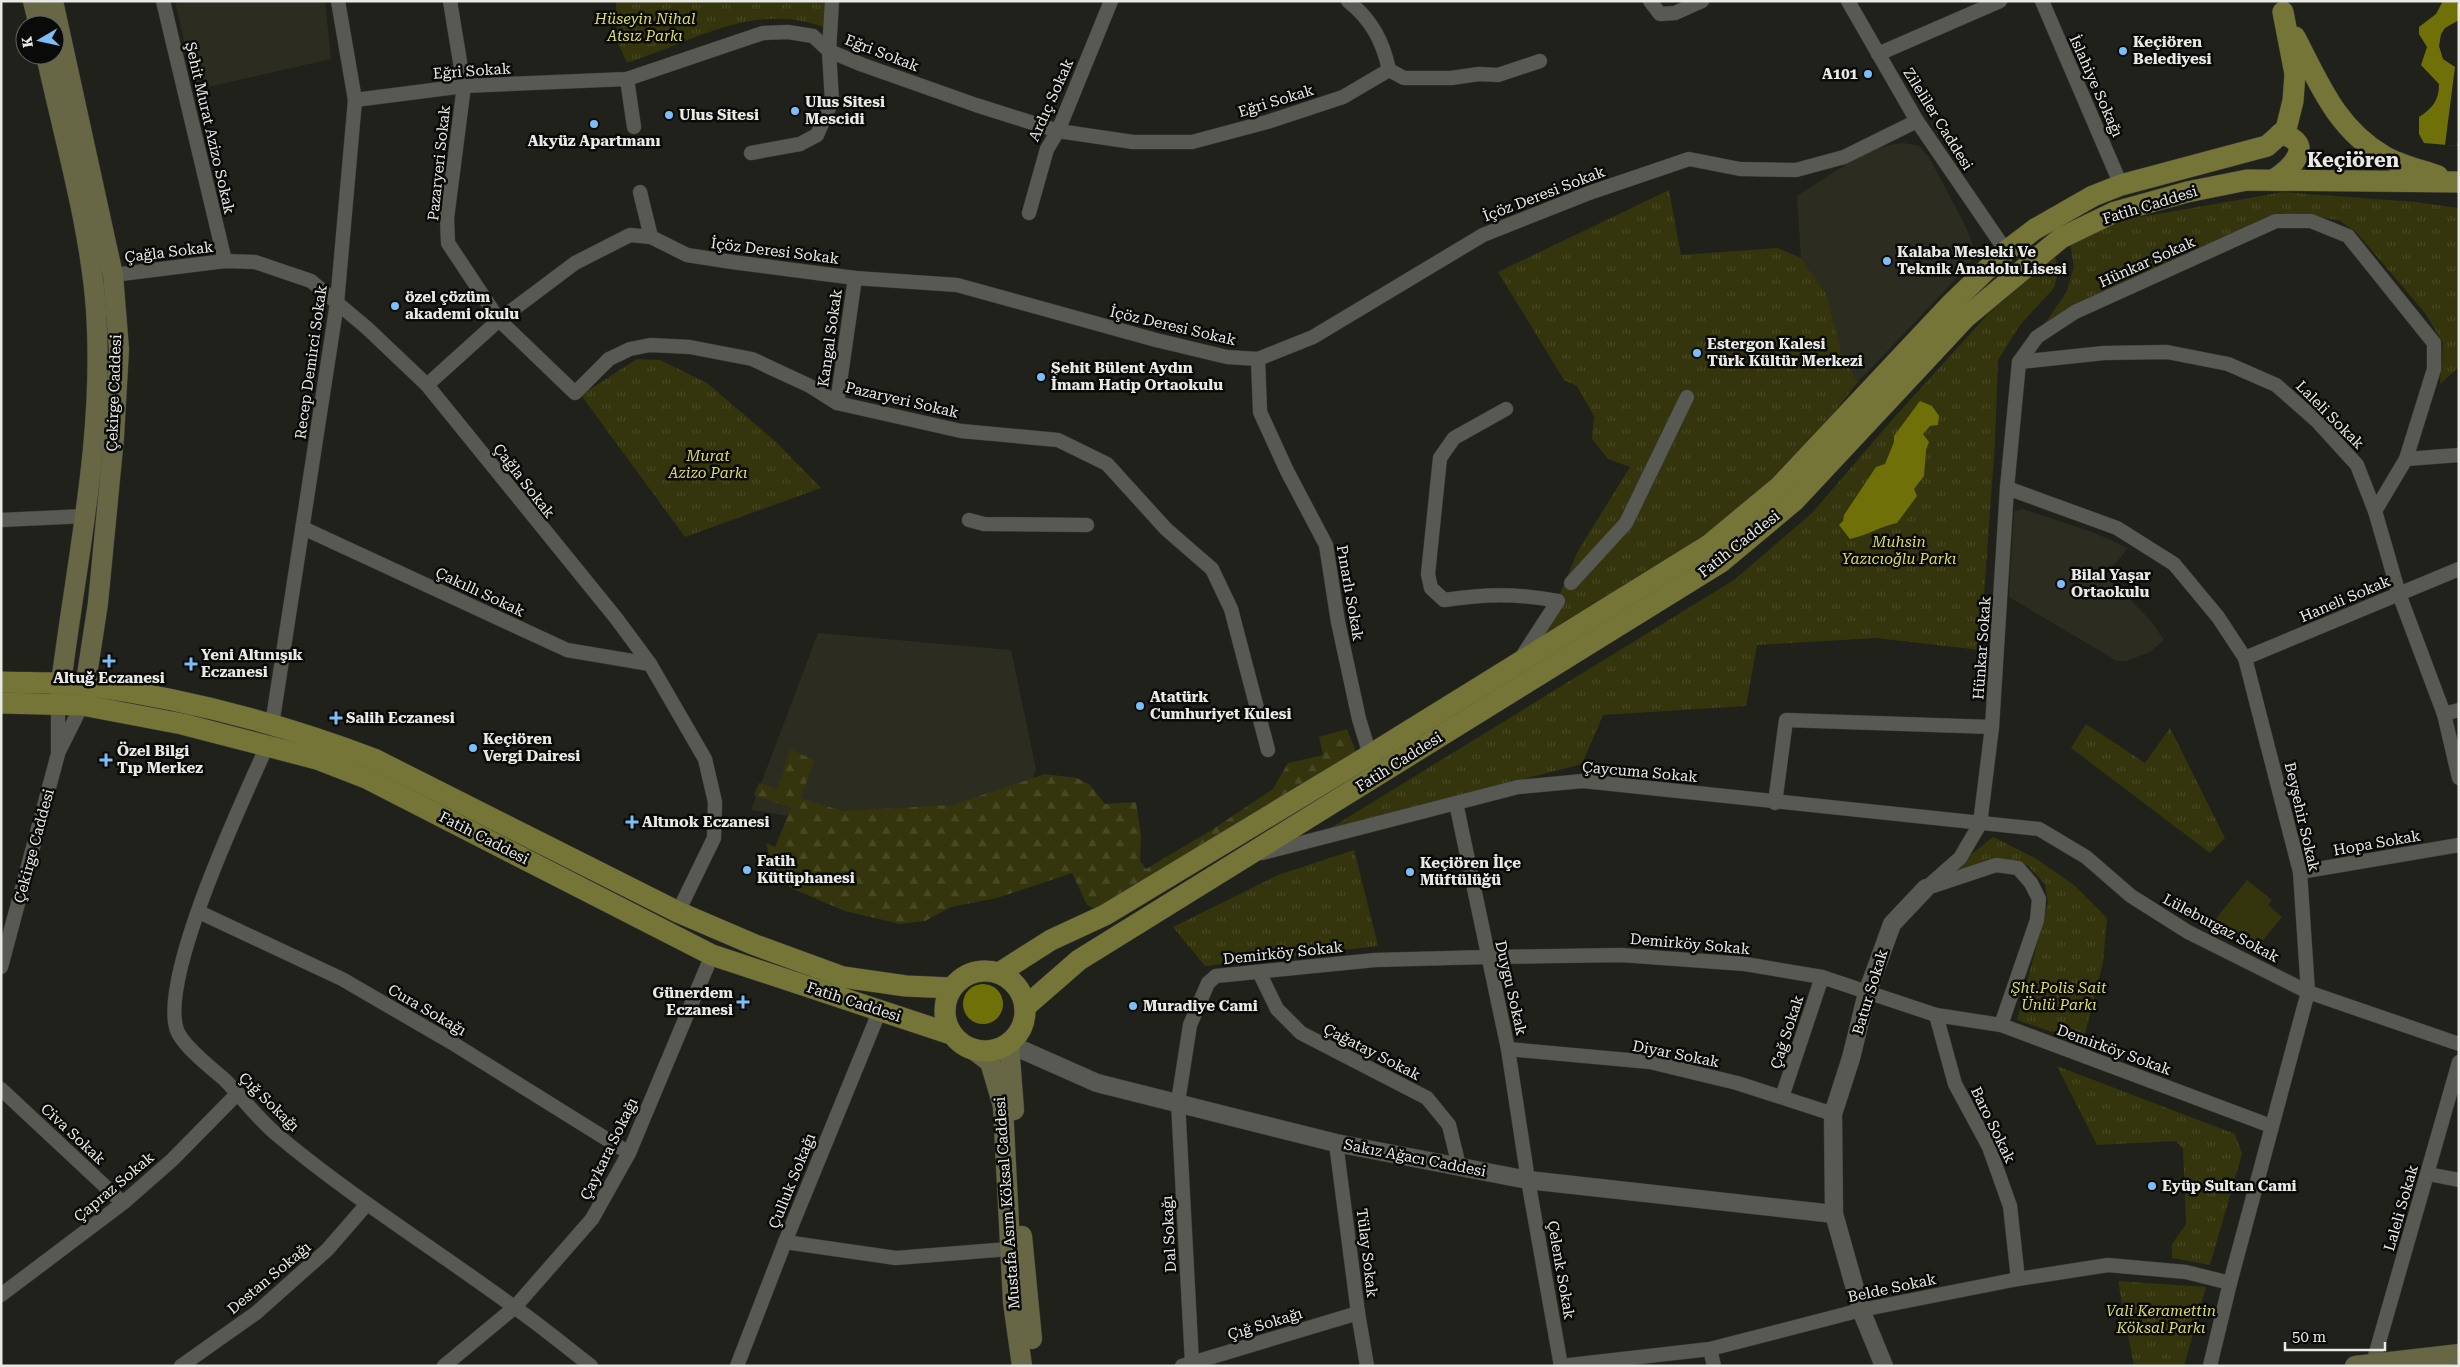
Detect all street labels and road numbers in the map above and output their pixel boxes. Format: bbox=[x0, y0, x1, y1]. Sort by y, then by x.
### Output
street label: Eğri Sokak bbox=[842, 31, 922, 76]
street label: İslahiye Sokağı bbox=[2065, 32, 2127, 140]
street label: Şehit Murat Azizo Sokak bbox=[181, 40, 239, 216]
street label: Ardıç Sokak bbox=[1025, 55, 1077, 144]
street label: Eğri Sokak bbox=[432, 59, 512, 83]
street label: Zileliler Caddesi bbox=[1899, 65, 1977, 174]
street label: Eğri Sokak bbox=[1236, 81, 1317, 121]
street label: Pazaryeri Sokak bbox=[424, 104, 454, 222]
street label: İçöz Deresi Sokak bbox=[1480, 162, 1608, 226]
street label: Fatih Caddesi bbox=[2100, 182, 2200, 228]
street label: Hünkar Sokak bbox=[2096, 232, 2198, 291]
street label: İçöz Deresi Sokak bbox=[710, 234, 841, 268]
street label: Çağla Sokak bbox=[124, 238, 215, 266]
street label: Recep Demirci Sokak bbox=[291, 283, 331, 440]
street label: Kangal Sokak bbox=[814, 287, 846, 388]
street label: İçöz Deresi Sokak bbox=[1108, 303, 1238, 349]
street label: Çekirge Caddesi bbox=[103, 334, 125, 452]
street label: Laleli Sokak bbox=[2292, 377, 2368, 453]
street label: Pazaryeri Sokak bbox=[843, 378, 961, 422]
street label: Çağla Sokak bbox=[489, 440, 559, 522]
street label: Fatih Caddesi bbox=[1695, 507, 1783, 581]
street label: Pınarlı Sokak bbox=[1333, 544, 1367, 643]
street label: Çakıllı Sokak bbox=[432, 563, 528, 621]
street label: Haneli Sokak bbox=[2297, 572, 2394, 626]
street label: Hünkar Sokak bbox=[1969, 595, 1995, 700]
street label: Fatih Caddesi bbox=[1353, 728, 1446, 796]
street label: Çaycuma Sokak bbox=[1582, 758, 1699, 786]
street label: Beyşehir Sokak bbox=[2281, 760, 2323, 874]
street label: Çekirge Caddesi bbox=[10, 787, 58, 905]
street label: Fatih Caddesi bbox=[436, 808, 532, 868]
street label: Hopa Sokak bbox=[2332, 826, 2423, 860]
street label: Lüleburgaz Sokak bbox=[2160, 890, 2283, 966]
street label: Demirköy Sokak bbox=[1629, 930, 1751, 958]
street label: Demirköy Sokak bbox=[1222, 938, 1344, 968]
street label: Duygu Sokak bbox=[1491, 939, 1531, 1038]
street label: Batur Sokak bbox=[1848, 947, 1892, 1037]
street label: Fatih Caddesi bbox=[805, 978, 904, 1026]
street label: Cura Sokağı bbox=[385, 980, 469, 1040]
street label: Çağ Sokak bbox=[1767, 992, 1808, 1071]
street label: Çağatay Sokak bbox=[1320, 1020, 1424, 1084]
street label: Demirköy Sokak bbox=[2054, 1021, 2174, 1079]
street label: Diyar Sokak bbox=[1631, 1037, 1722, 1071]
street label: Çığ Sokağı bbox=[235, 1069, 303, 1135]
street label: Baro Sokak bbox=[1967, 1084, 2019, 1166]
street label: Çaykara Sokağı bbox=[576, 1095, 642, 1203]
street label: Mustafa Asım Köksal Caddesi bbox=[991, 1096, 1023, 1310]
street label: Civa Sokak bbox=[37, 1100, 109, 1169]
street label: Çulluk Sokağı bbox=[765, 1130, 819, 1231]
street label: Sakız Ağacı Caddesi bbox=[1342, 1135, 1488, 1181]
street label: Çapraz Sokak bbox=[70, 1148, 158, 1226]
street label: Laleli Sokak bbox=[2380, 1162, 2422, 1253]
street label: Dal Sokağı bbox=[1158, 1195, 1180, 1273]
street label: Tülay Sokak bbox=[1353, 1207, 1381, 1299]
street label: Çelenk Sokak bbox=[1543, 1219, 1579, 1321]
street label: Destan Sokağı bbox=[224, 1238, 315, 1318]
street label: Belde Sokak bbox=[1846, 1270, 1938, 1306]
street label: Çığ Sokağı bbox=[1225, 1304, 1305, 1344]

